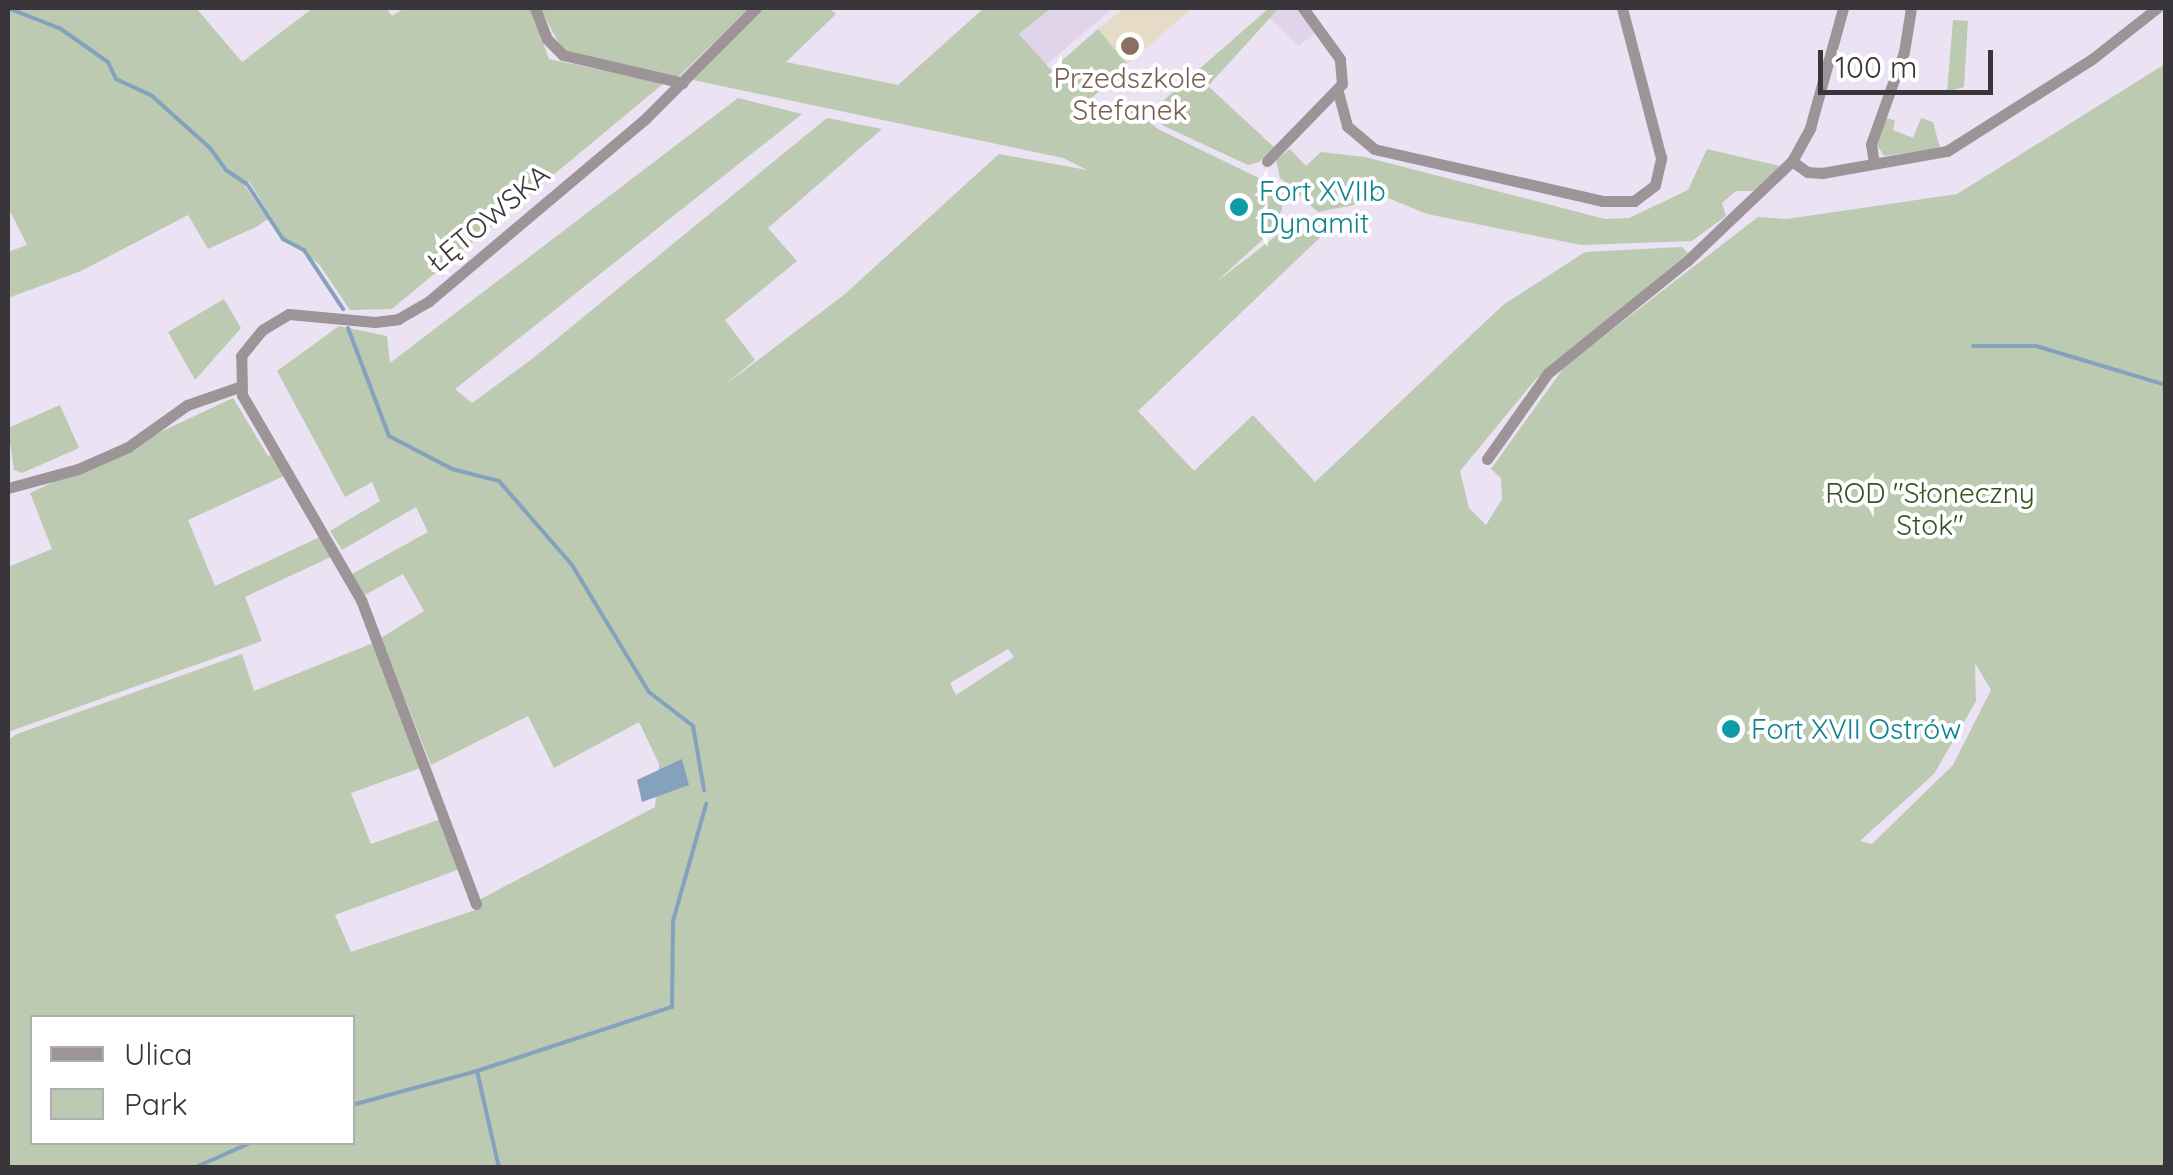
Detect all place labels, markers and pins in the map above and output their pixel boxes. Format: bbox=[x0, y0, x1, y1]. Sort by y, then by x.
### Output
marker: Przedszkole Stefanek bbox=[1119, 35, 1141, 57]
place label: Przedszkole Stefanek bbox=[1053, 61, 1207, 127]
place label: Fort XVIIb Dynamit bbox=[1259, 174, 1386, 240]
marker: Fort XVIIb Dynamit bbox=[1228, 196, 1250, 218]
place label: Fort XVII Ostrów bbox=[1751, 712, 1961, 746]
marker: Fort XVII Ostrów bbox=[1720, 718, 1742, 740]

